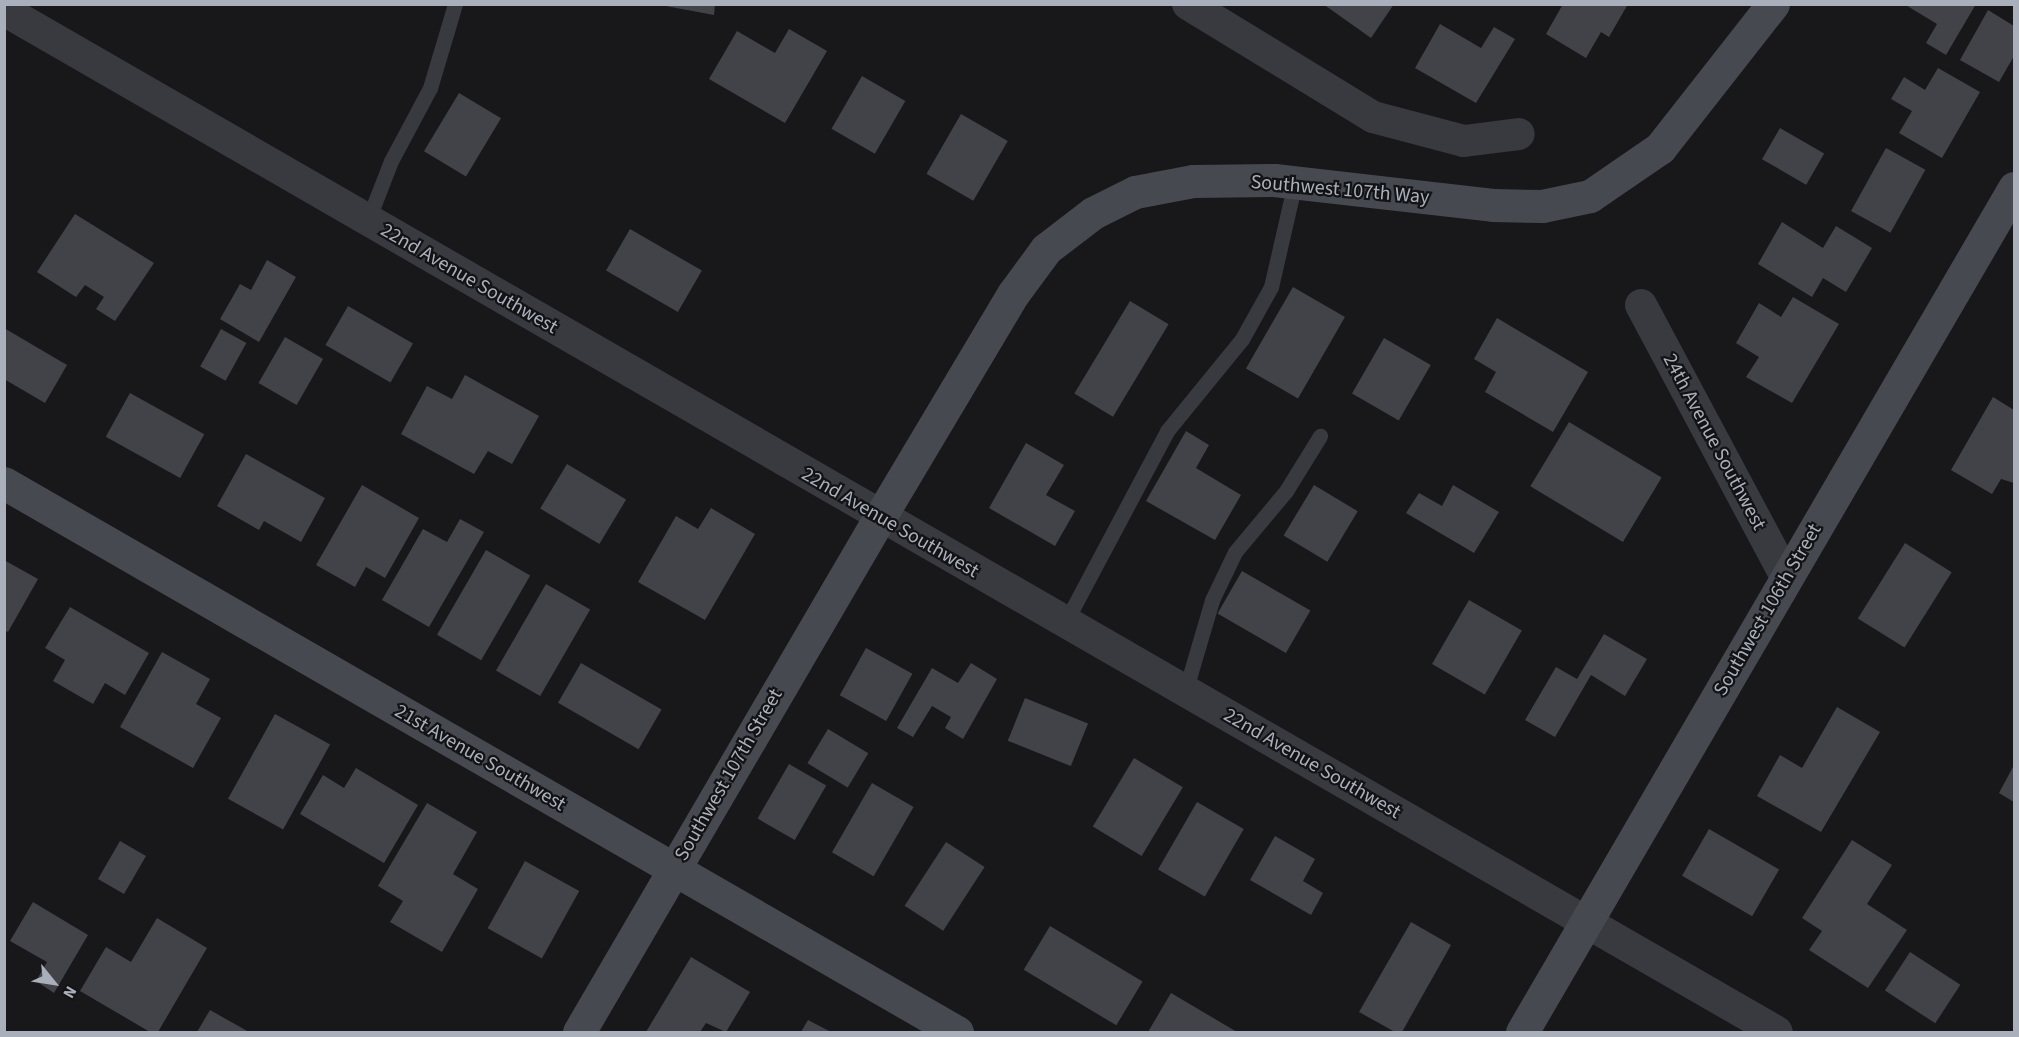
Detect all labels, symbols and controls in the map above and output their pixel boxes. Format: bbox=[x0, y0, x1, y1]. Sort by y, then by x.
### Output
street label: Southwest 107th Way bbox=[1250, 170, 1430, 210]
street label: 22nd Avenue Southwest bbox=[376, 218, 562, 340]
street label: 24th Avenue Southwest bbox=[1657, 350, 1771, 534]
street label: 22nd Avenue Southwest bbox=[797, 462, 983, 584]
street label: Southwest 106th Street bbox=[1709, 520, 1827, 700]
street label: Southwest 107th Street bbox=[670, 685, 788, 865]
street label: 21st Avenue Southwest bbox=[390, 699, 570, 817]
street label: 22nd Avenue Southwest bbox=[1219, 703, 1405, 825]
north arrow bbox=[24, 953, 84, 1013]
text: N bbox=[57, 982, 82, 1002]

